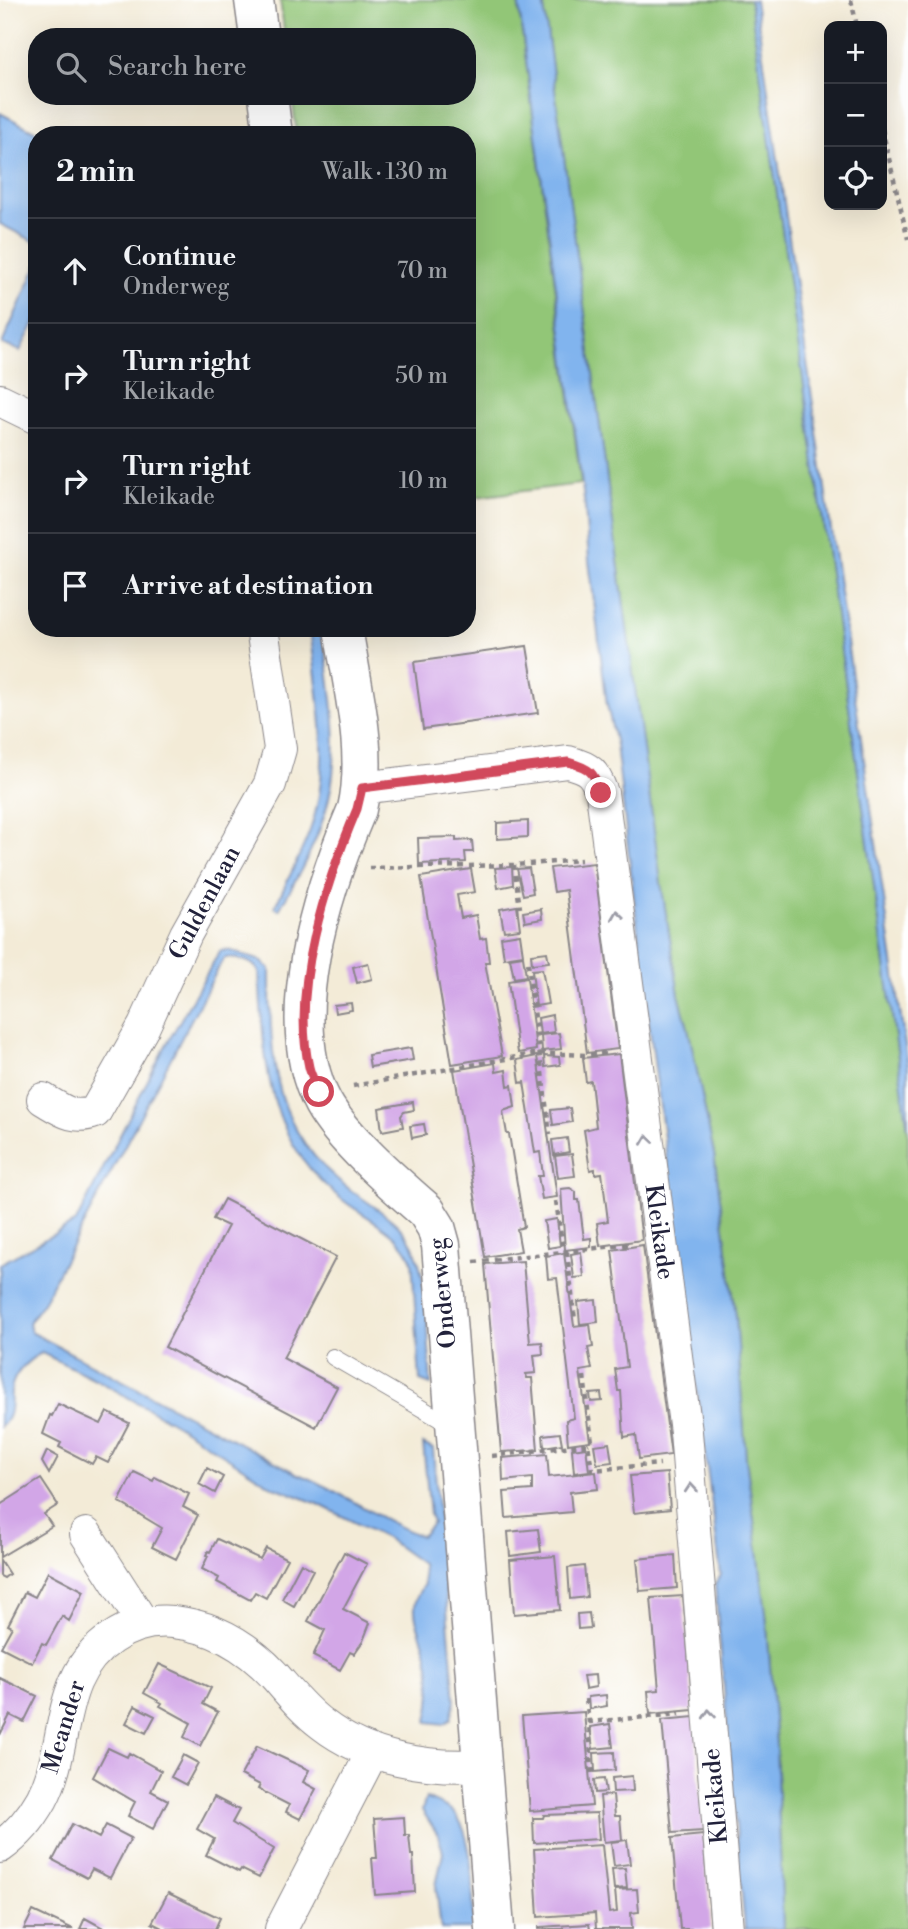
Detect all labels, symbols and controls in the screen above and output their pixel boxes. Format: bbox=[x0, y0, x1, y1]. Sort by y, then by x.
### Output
map controls bbox=[824, 21, 887, 210]
button: + bbox=[824, 21, 887, 84]
search box bbox=[28, 28, 476, 105]
icon: search bbox=[52, 48, 90, 86]
text: Search here bbox=[108, 51, 247, 83]
button: − bbox=[824, 84, 887, 147]
button: locate bbox=[824, 147, 887, 210]
text: 2 min bbox=[56, 153, 135, 191]
text: Walk · 130 m bbox=[322, 158, 448, 186]
text: Continue bbox=[123, 241, 236, 273]
icon: ahead bbox=[56, 252, 94, 290]
text: 70 m bbox=[397, 257, 448, 285]
text: Onderweg bbox=[123, 273, 229, 301]
text: Turn right bbox=[123, 346, 251, 378]
icon: right bbox=[56, 357, 94, 395]
text: 50 m bbox=[395, 362, 448, 390]
text: Kleikade bbox=[123, 378, 215, 406]
text: Turn right bbox=[123, 451, 251, 483]
icon: right bbox=[56, 462, 94, 500]
text: 10 m bbox=[399, 467, 448, 495]
text: Kleikade bbox=[123, 483, 215, 511]
icon: arrive bbox=[56, 567, 94, 605]
text: Arrive at destination bbox=[123, 570, 373, 602]
route end bbox=[585, 777, 616, 808]
street label: Guldenlaan bbox=[163, 841, 247, 965]
one-way arrow bbox=[610, 909, 625, 921]
route start bbox=[303, 1076, 334, 1107]
one-way arrow bbox=[640, 1135, 655, 1146]
street label: Kleikade bbox=[637, 1182, 681, 1282]
street label: Onderweg bbox=[422, 1236, 464, 1350]
one-way arrow bbox=[684, 1482, 699, 1493]
street label: Meander bbox=[36, 1677, 92, 1777]
one-way arrow bbox=[702, 1709, 717, 1720]
street label: Kleikade bbox=[697, 1747, 735, 1845]

